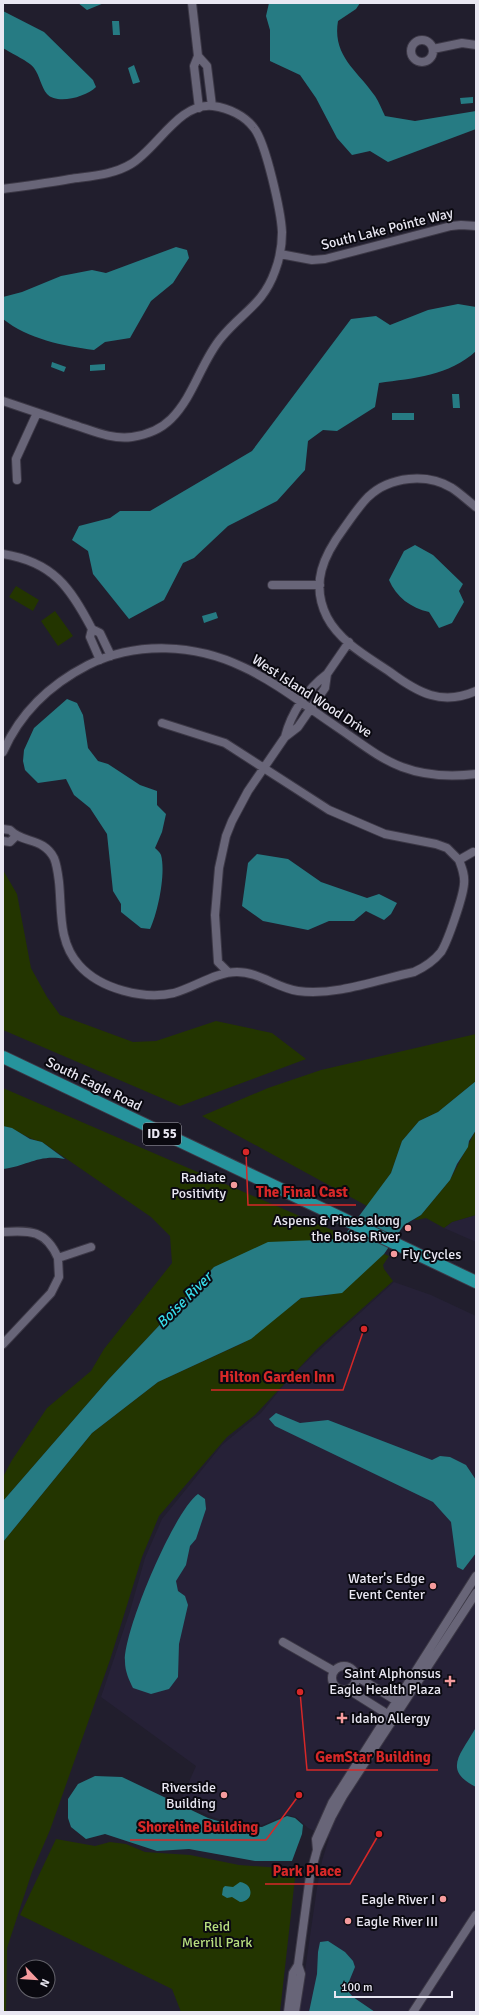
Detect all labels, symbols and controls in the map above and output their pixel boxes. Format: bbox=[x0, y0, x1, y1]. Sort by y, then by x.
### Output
street label: South Lake Pointe Way bbox=[319, 204, 455, 254]
street label: West Island Wood Drive bbox=[249, 651, 375, 741]
street label: South Eagle Road bbox=[43, 1053, 145, 1115]
road number: ID 55 bbox=[143, 1123, 181, 1145]
place label: Radiate Positivity bbox=[171, 1169, 226, 1202]
callout: The Final Cast bbox=[248, 1178, 356, 1205]
marker: Radiate Positivity bbox=[229, 1180, 239, 1190]
text: The Final Cast bbox=[256, 1183, 348, 1201]
place label: Aspens & Pines along the Boise River bbox=[273, 1212, 401, 1245]
marker: Aspens & Pines along the Boise River bbox=[403, 1223, 413, 1233]
place label: Fly Cycles bbox=[402, 1246, 461, 1263]
marker: Fly Cycles bbox=[389, 1249, 399, 1259]
water label: Boise River bbox=[153, 1267, 217, 1331]
callout: Hilton Garden Inn bbox=[211, 1363, 343, 1390]
text: Hilton Garden Inn bbox=[219, 1368, 335, 1386]
place label: Water's Edge Event Center bbox=[348, 1570, 426, 1603]
marker: Water's Edge Event Center bbox=[428, 1581, 438, 1591]
place label: Saint Alphonsus Eagle Health Plaza bbox=[329, 1665, 441, 1698]
marker: Saint Alphonsus Eagle Health Plaza bbox=[444, 1675, 456, 1687]
place label: Idaho Allergy bbox=[351, 1710, 430, 1727]
marker: Idaho Allergy bbox=[336, 1712, 348, 1724]
callout: GemStar Building bbox=[307, 1743, 438, 1770]
text: GemStar Building bbox=[315, 1748, 431, 1766]
place label: Riverside Building bbox=[161, 1779, 216, 1812]
marker: Riverside Building bbox=[219, 1790, 229, 1800]
callout: Shoreline Building bbox=[130, 1813, 266, 1840]
text: Shoreline Building bbox=[138, 1818, 258, 1836]
callout: Park Place bbox=[265, 1857, 350, 1884]
text: Park Place bbox=[273, 1862, 341, 1880]
place label: Eagle River I bbox=[361, 1891, 435, 1908]
marker: Eagle River I bbox=[438, 1894, 448, 1904]
place label: Eagle River III bbox=[356, 1913, 438, 1930]
marker: Eagle River III bbox=[343, 1916, 353, 1926]
park label: Reid Merrill Park bbox=[182, 1918, 252, 1951]
north arrow bbox=[16, 1959, 56, 1999]
scale bar bbox=[335, 1973, 452, 1999]
text: N bbox=[37, 1977, 52, 1989]
text: 100 m bbox=[341, 1980, 373, 1995]

